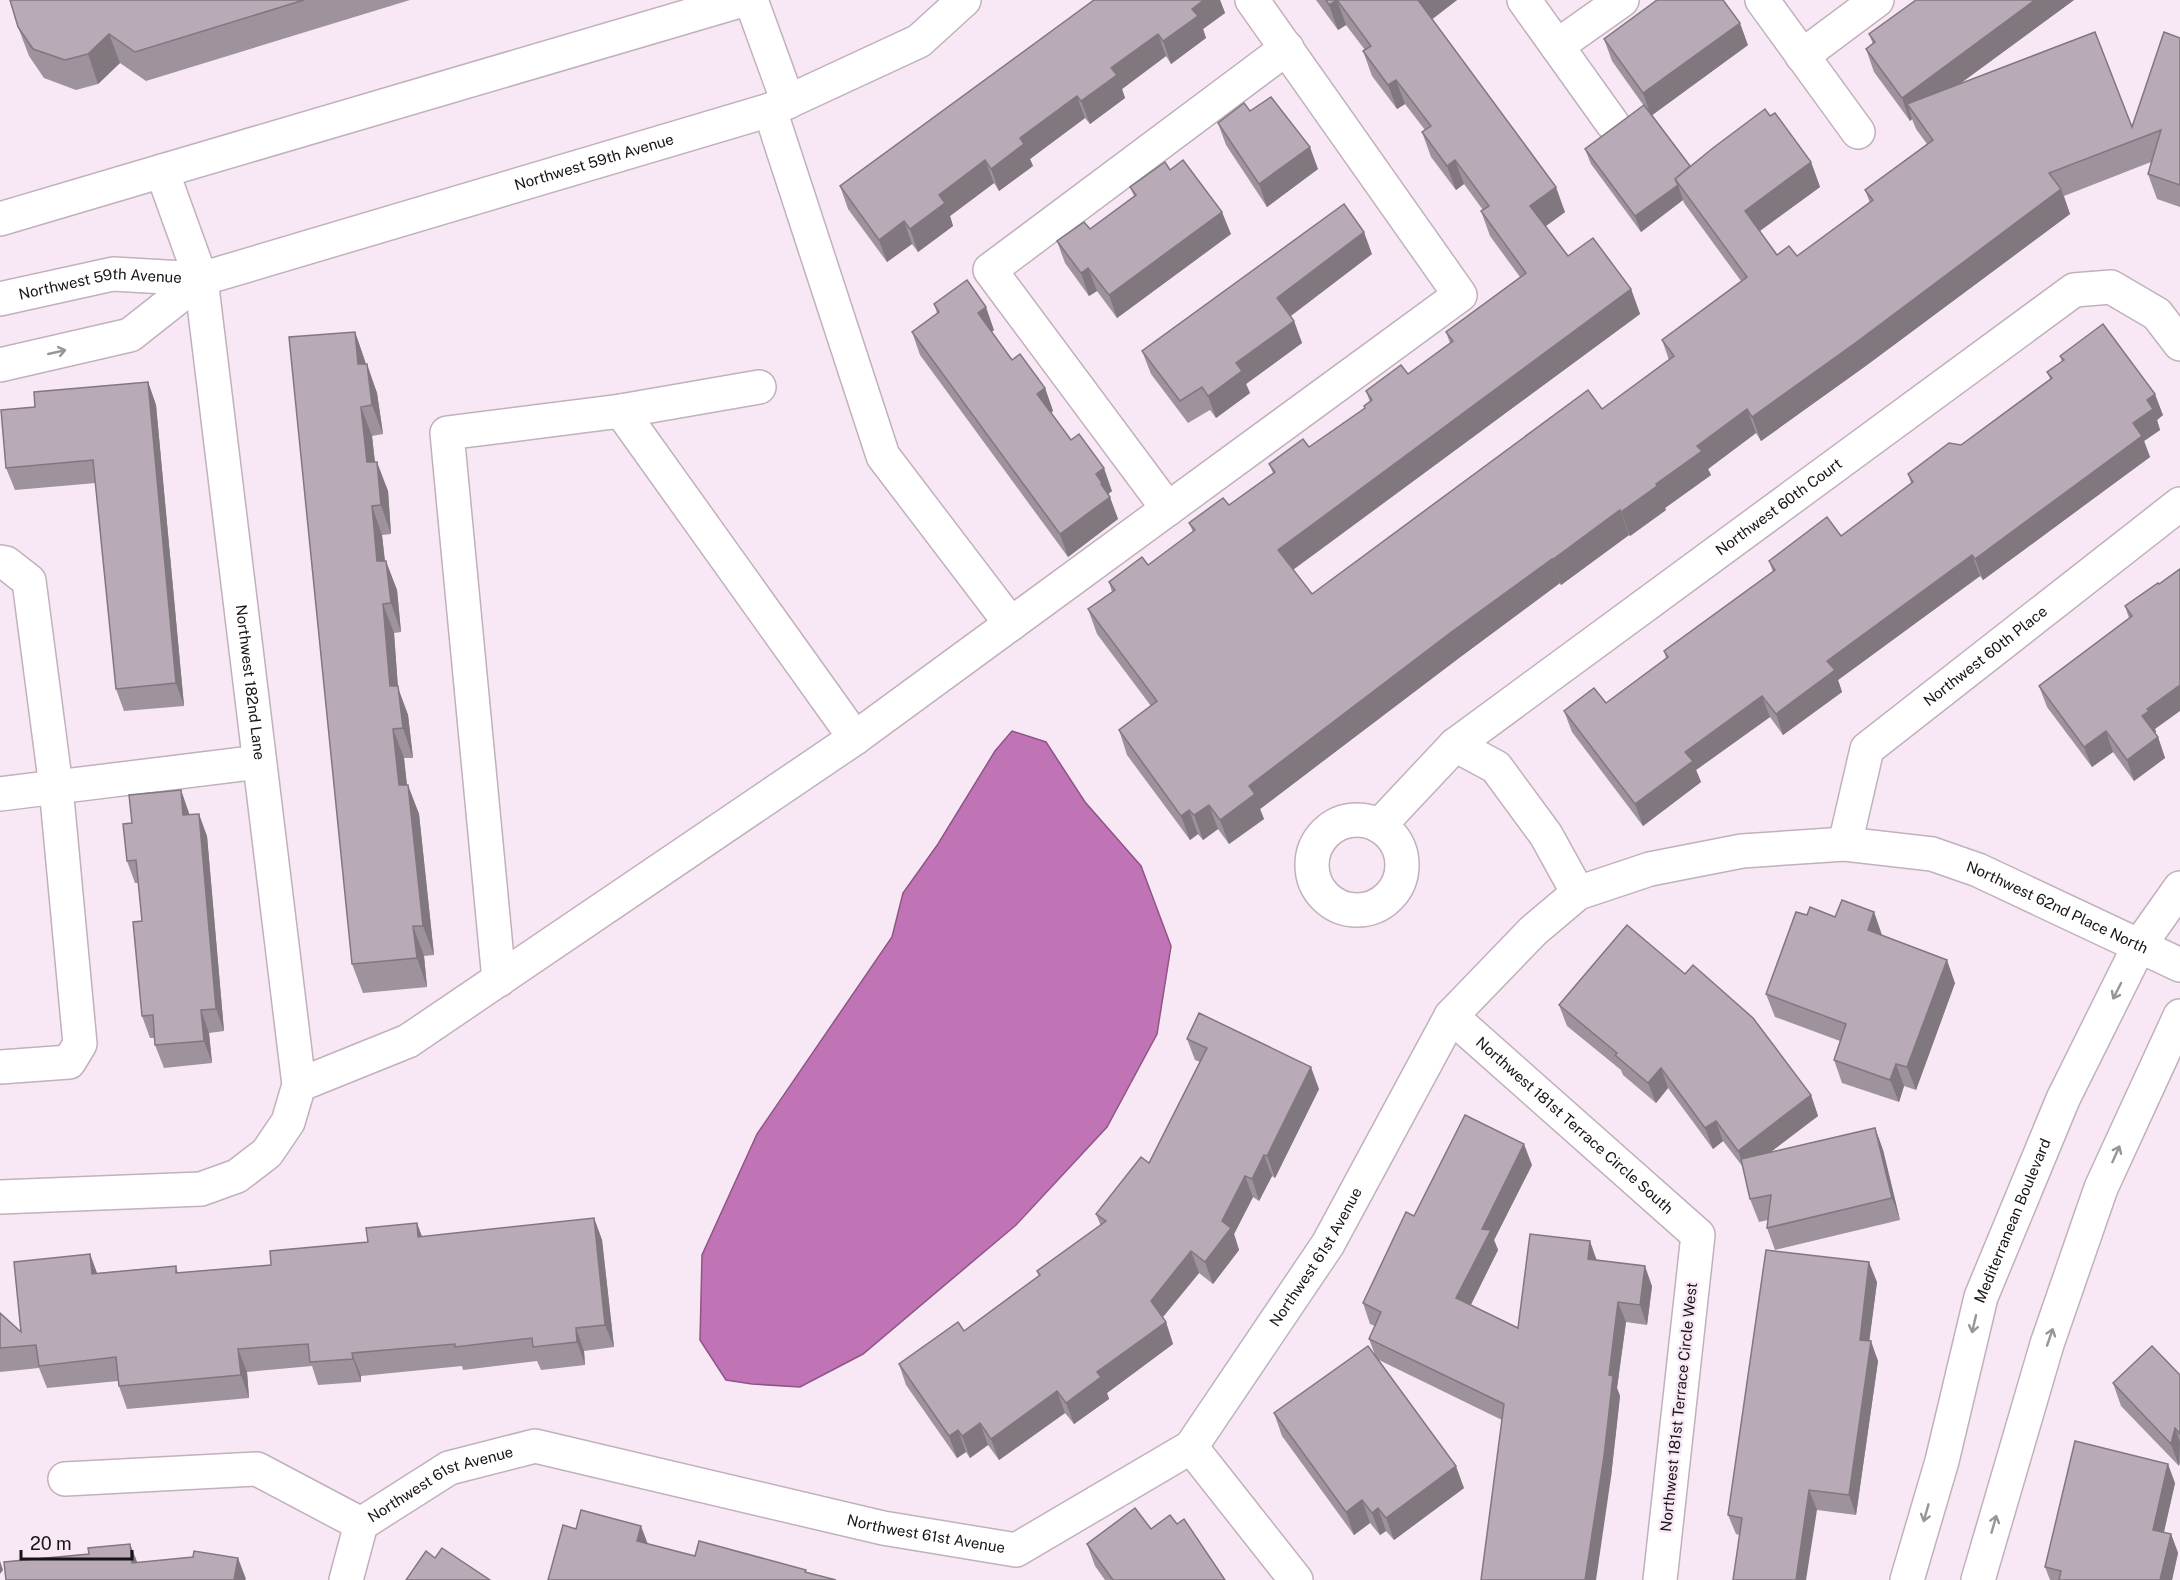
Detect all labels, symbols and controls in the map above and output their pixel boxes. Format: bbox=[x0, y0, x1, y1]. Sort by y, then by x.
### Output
street label: Northwest 59th Avenue bbox=[512, 130, 676, 193]
street label: Northwest 59th Avenue bbox=[17, 265, 182, 303]
one-way arrow bbox=[47, 346, 66, 358]
street label: Northwest 60th Court bbox=[1712, 455, 1845, 558]
street label: Northwest 60th Place bbox=[1920, 602, 2050, 709]
street label: Northwest 182nd Lane bbox=[233, 603, 268, 761]
street label: Northwest 62nd Place North bbox=[1964, 858, 2151, 957]
one-way arrow bbox=[2110, 982, 2122, 1000]
street label: Northwest 181st Terrace Circle South bbox=[1473, 1033, 1677, 1217]
street label: Mediterranean Boulevard bbox=[1970, 1136, 2054, 1305]
one-way arrow bbox=[2111, 1145, 2123, 1163]
street label: Northwest 61st Avenue bbox=[1266, 1184, 1365, 1329]
street label: Northwest 181st Terrace Circle West bbox=[1657, 1281, 1700, 1532]
one-way arrow bbox=[1968, 1315, 1980, 1334]
one-way arrow bbox=[2045, 1328, 2056, 1347]
street label: Northwest 61st Avenue bbox=[364, 1443, 515, 1526]
one-way arrow bbox=[1920, 1503, 1931, 1522]
street label: Northwest 61st Avenue bbox=[845, 1511, 1006, 1556]
one-way arrow bbox=[1989, 1515, 2000, 1534]
scale bar bbox=[21, 1523, 132, 1561]
text: 20 m bbox=[30, 1533, 72, 1554]

